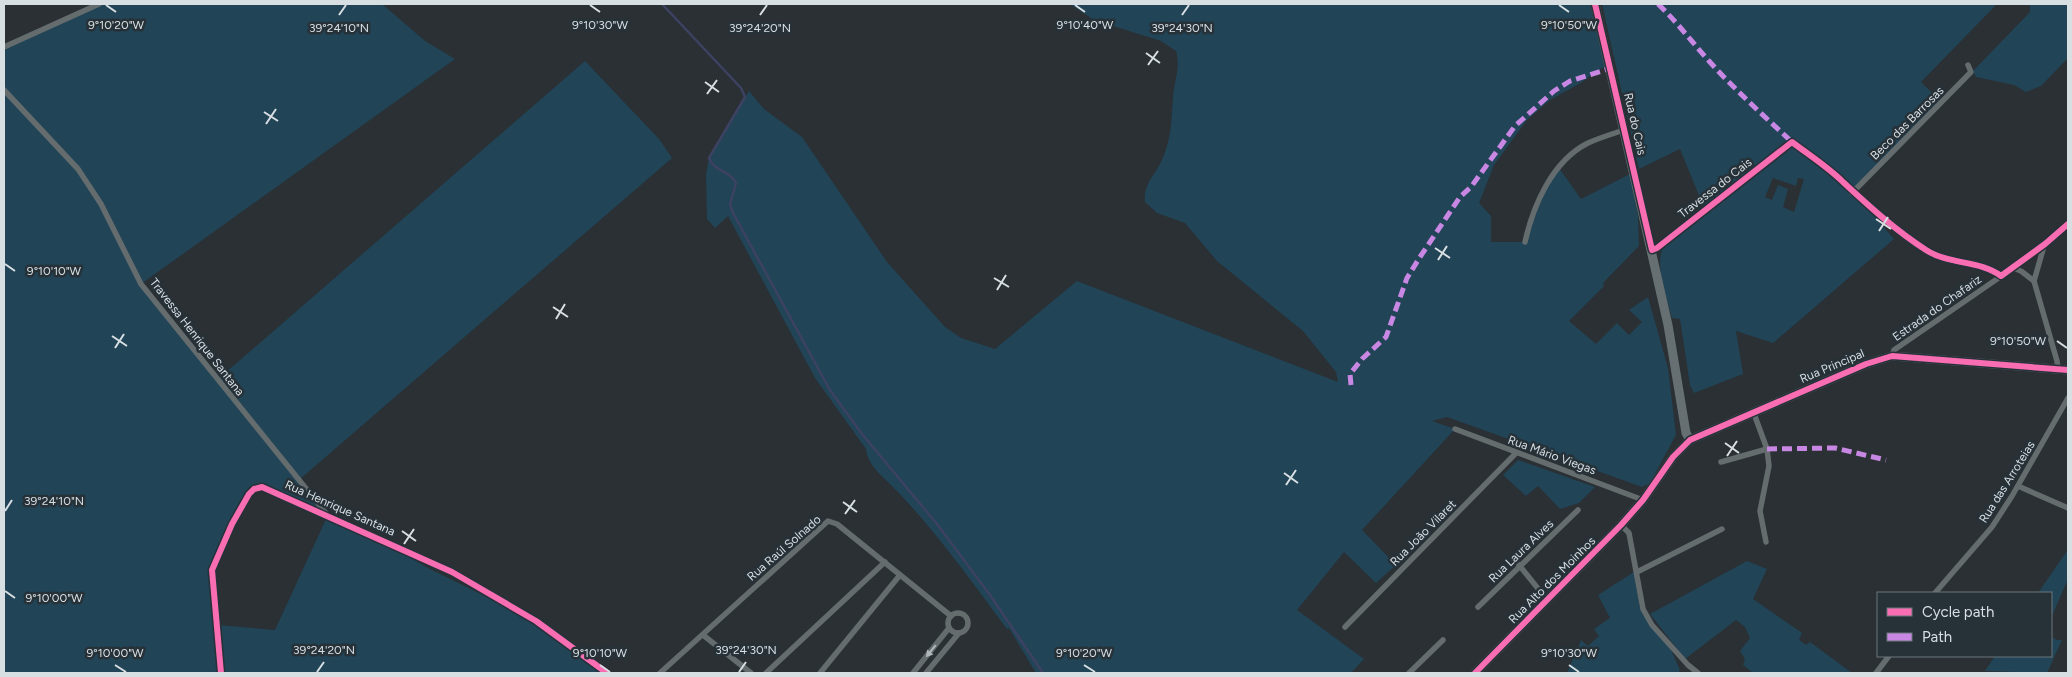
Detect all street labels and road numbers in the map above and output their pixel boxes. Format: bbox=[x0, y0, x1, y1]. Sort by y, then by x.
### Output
street label: Beco das Barrosas bbox=[1867, 83, 1947, 163]
street label: Rua do Cais bbox=[1621, 92, 1649, 157]
street label: Travessa do Cais bbox=[1676, 155, 1755, 221]
street label: Estrada do Chafariz bbox=[1890, 272, 1984, 344]
street label: Travessa Henrique Santana bbox=[147, 276, 247, 398]
street label: Rua Principal bbox=[1798, 346, 1866, 386]
street label: Rua Mário Viegas bbox=[1506, 433, 1598, 478]
street label: Rua das Arroteias bbox=[1976, 438, 2038, 525]
street label: Rua Henrique Santana bbox=[283, 477, 397, 539]
street label: Rua João Vilaret bbox=[1387, 497, 1459, 569]
street label: Rua Raúl Solnado bbox=[744, 512, 824, 584]
street label: Rua Laura Alves bbox=[1486, 516, 1557, 585]
street label: Rua Alto dos Moinhos bbox=[1506, 533, 1599, 626]

